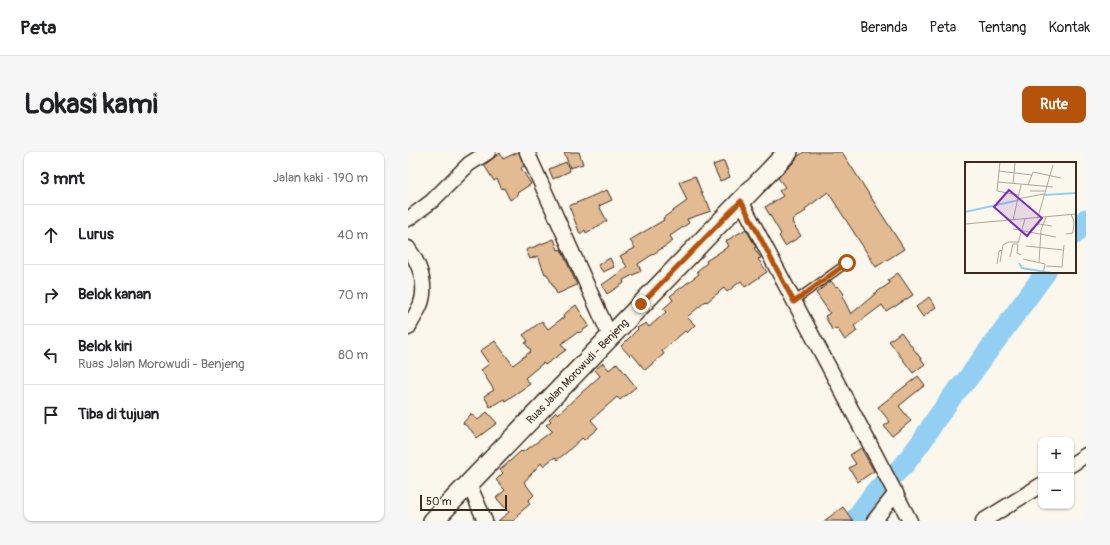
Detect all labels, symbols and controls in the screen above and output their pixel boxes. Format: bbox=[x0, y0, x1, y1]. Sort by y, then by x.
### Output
text: Peta bbox=[20, 16, 56, 40]
text: Beranda bbox=[860, 19, 908, 36]
text: Peta bbox=[930, 19, 956, 36]
text: Tentang bbox=[978, 19, 1026, 36]
text: Kontak bbox=[1048, 19, 1090, 36]
button: Rute bbox=[1022, 86, 1086, 123]
text: Lokasi kami bbox=[24, 87, 158, 122]
inset map bbox=[965, 162, 1076, 273]
text: 3 mnt bbox=[40, 168, 85, 189]
text: Jalan kaki · 190 m bbox=[273, 170, 368, 186]
icon: ahead bbox=[40, 224, 62, 246]
text: Lurus bbox=[78, 225, 114, 244]
text: 40 m bbox=[337, 227, 368, 243]
route start bbox=[838, 254, 856, 272]
icon: right bbox=[40, 284, 62, 306]
text: Belok kanan bbox=[78, 285, 151, 304]
text: 70 m bbox=[338, 287, 368, 303]
route end bbox=[632, 295, 650, 313]
street label: Ruas Jalan Morowudi - Benjeng bbox=[524, 316, 631, 427]
text: Belok kiri bbox=[78, 337, 132, 356]
icon: left bbox=[40, 344, 62, 366]
text: 80 m bbox=[338, 347, 368, 363]
text: Ruas Jalan Morowudi - Benjeng bbox=[78, 356, 245, 372]
icon: arrive bbox=[40, 404, 62, 426]
text: Tiba di tujuan bbox=[78, 405, 159, 424]
map controls bbox=[1038, 437, 1074, 509]
button: + bbox=[1038, 437, 1074, 473]
button: − bbox=[1038, 473, 1074, 509]
scale bar bbox=[420, 493, 507, 512]
text: 50 m bbox=[426, 495, 452, 508]

